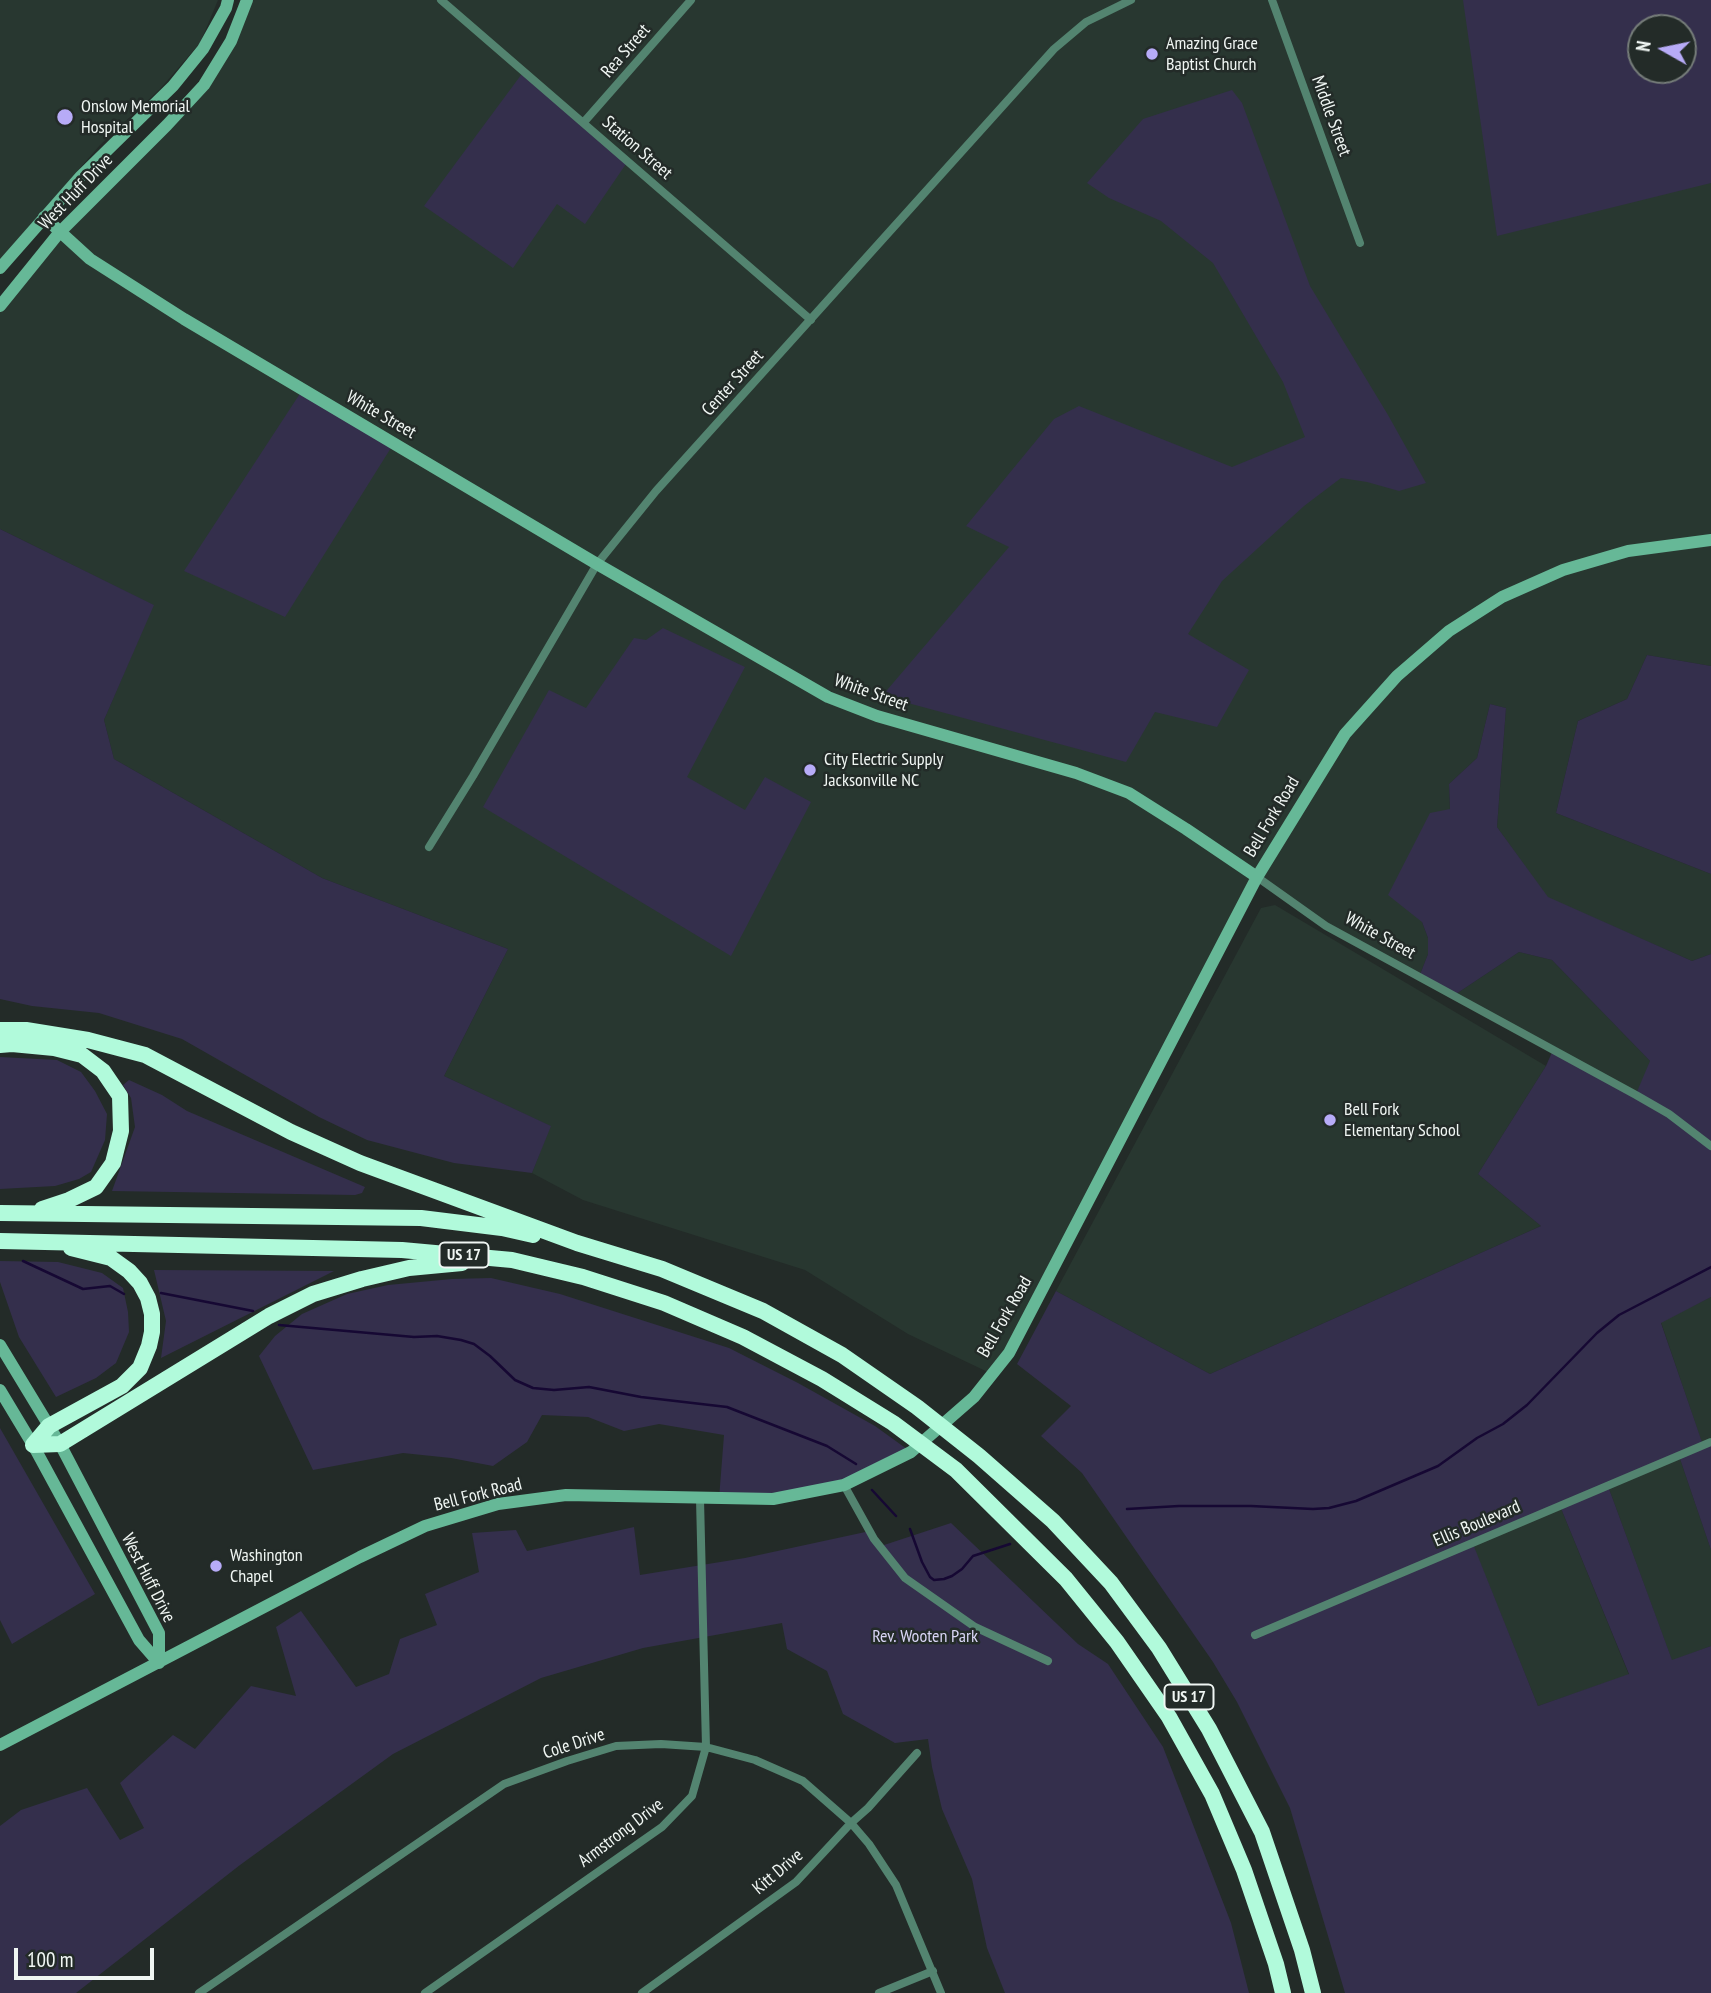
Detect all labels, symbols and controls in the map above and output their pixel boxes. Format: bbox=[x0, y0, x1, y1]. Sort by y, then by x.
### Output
north arrow bbox=[1627, 14, 1697, 84]
street label: Rea Street bbox=[597, 20, 655, 82]
place label: Amazing Grace Baptist Church bbox=[1166, 33, 1258, 76]
text: N bbox=[1631, 39, 1656, 53]
marker: Amazing Grace Baptist Church bbox=[1144, 46, 1160, 62]
street label: Middle Street bbox=[1307, 73, 1355, 159]
place label: Onslow Memorial Hospital bbox=[81, 96, 190, 138]
marker: Onslow Memorial Hospital bbox=[55, 107, 75, 127]
street label: Station Street bbox=[598, 112, 676, 184]
street label: West Huff Drive bbox=[35, 150, 117, 234]
street label: Center Street bbox=[698, 346, 768, 420]
street label: White Street bbox=[342, 386, 420, 444]
street label: White Street bbox=[831, 670, 911, 716]
place label: City Electric Supply Jacksonville NC bbox=[824, 749, 943, 792]
marker: City Electric Supply Jacksonville NC bbox=[802, 762, 818, 778]
street label: Bell Fork Road bbox=[1240, 773, 1304, 861]
street label: White Street bbox=[1341, 908, 1419, 964]
place label: Bell Fork Elementary School bbox=[1344, 1099, 1460, 1142]
marker: Bell Fork Elementary School bbox=[1322, 1112, 1338, 1128]
road number: US 17 bbox=[440, 1242, 489, 1268]
street label: Bell Fork Road bbox=[973, 1273, 1037, 1361]
street label: Bell Fork Road bbox=[432, 1474, 524, 1516]
street label: Ellis Boulevard bbox=[1430, 1496, 1524, 1552]
street label: West Huff Drive bbox=[116, 1530, 180, 1626]
place label: Washington Chapel bbox=[230, 1545, 303, 1588]
marker: Washington Chapel bbox=[208, 1558, 224, 1574]
park label: Rev. Wooten Park bbox=[872, 1626, 978, 1648]
road number: US 17 bbox=[1164, 1684, 1214, 1709]
street label: Cole Drive bbox=[540, 1724, 608, 1764]
street label: Armstrong Drive bbox=[574, 1794, 668, 1872]
street label: Kitt Drive bbox=[748, 1845, 808, 1899]
scale bar bbox=[18, 1934, 158, 1978]
text: 100 m bbox=[27, 1946, 73, 1973]

